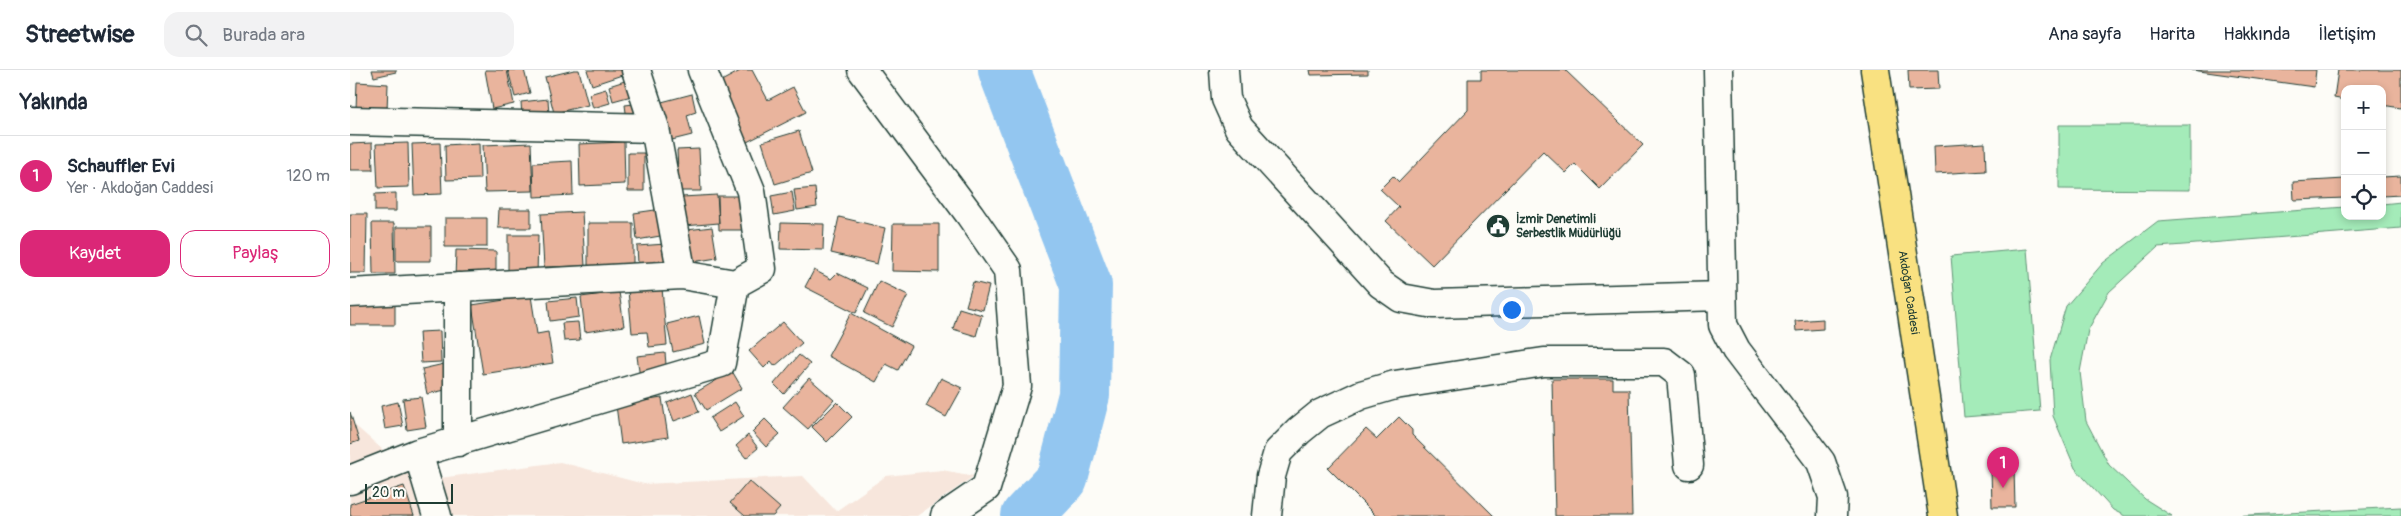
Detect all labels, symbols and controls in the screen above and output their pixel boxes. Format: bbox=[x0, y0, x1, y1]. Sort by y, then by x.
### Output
search box bbox=[164, 12, 514, 57]
text: Streetwise bbox=[25, 20, 134, 49]
icon: search bbox=[182, 21, 210, 49]
text: Burada ara bbox=[222, 23, 305, 47]
text: Ana sayfa bbox=[2048, 23, 2121, 46]
text: Harita bbox=[2149, 23, 2195, 46]
text: Hakkında bbox=[2223, 23, 2290, 46]
text: İletişim bbox=[2318, 23, 2376, 46]
map controls bbox=[2341, 85, 2386, 220]
button: + bbox=[2341, 85, 2386, 130]
text: Yakında bbox=[20, 89, 87, 116]
button: − bbox=[2341, 130, 2386, 175]
text: Schauffler Evi bbox=[67, 154, 175, 178]
text: 1 bbox=[33, 166, 39, 186]
text: 120 m bbox=[286, 166, 330, 186]
button: locate bbox=[2341, 175, 2386, 220]
text: Yer · Akdoğan Caddesi bbox=[67, 178, 213, 198]
place label: İzmir Denetimli Serbestlik Müdürlüğü bbox=[1516, 211, 1621, 241]
public building icon: İzmir Denetimli Serbestlik Müdürlüğü bbox=[1485, 213, 1511, 239]
button: Kaydet bbox=[20, 230, 170, 277]
button: Paylaş bbox=[180, 230, 330, 277]
street label: Akdoğan Caddesi bbox=[1895, 249, 1922, 336]
your location bbox=[1499, 297, 1525, 323]
pin: 1 bbox=[1987, 447, 2019, 488]
scale bar bbox=[365, 481, 452, 504]
text: 20 m bbox=[372, 484, 405, 501]

